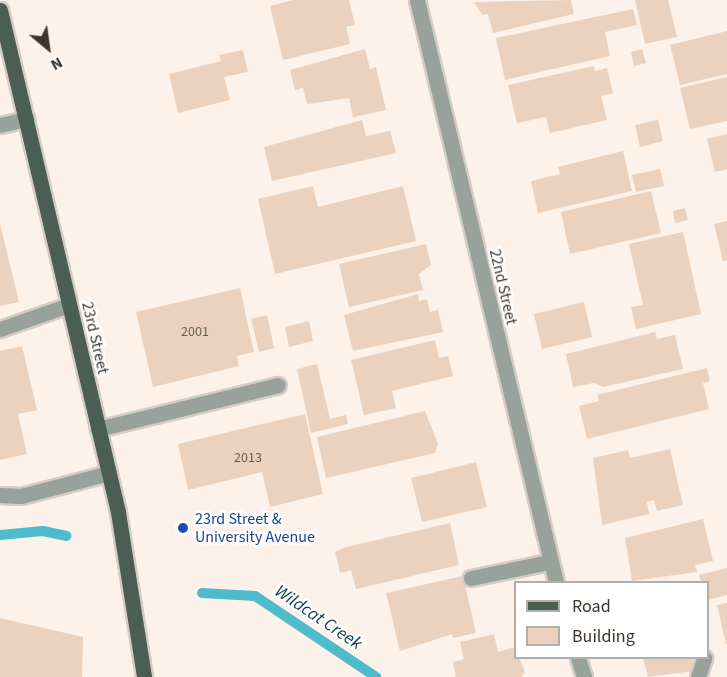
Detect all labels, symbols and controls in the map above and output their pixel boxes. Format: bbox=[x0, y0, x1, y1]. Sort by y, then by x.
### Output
north arrow bbox=[18, 18, 78, 78]
text: N bbox=[47, 52, 67, 76]
street label: 22nd Street bbox=[485, 247, 521, 327]
street label: 23rd Street bbox=[77, 300, 113, 376]
house number: 2001 bbox=[181, 324, 209, 340]
house number: 2013 bbox=[234, 450, 262, 466]
place label: 23rd Street & University Avenue bbox=[195, 509, 315, 547]
marker: 23rd Street & University Avenue bbox=[176, 521, 190, 535]
water label: Wildcat Creek bbox=[270, 581, 366, 655]
legend bbox=[514, 581, 709, 659]
text: Road bbox=[572, 594, 611, 619]
text: Building bbox=[572, 624, 635, 649]

